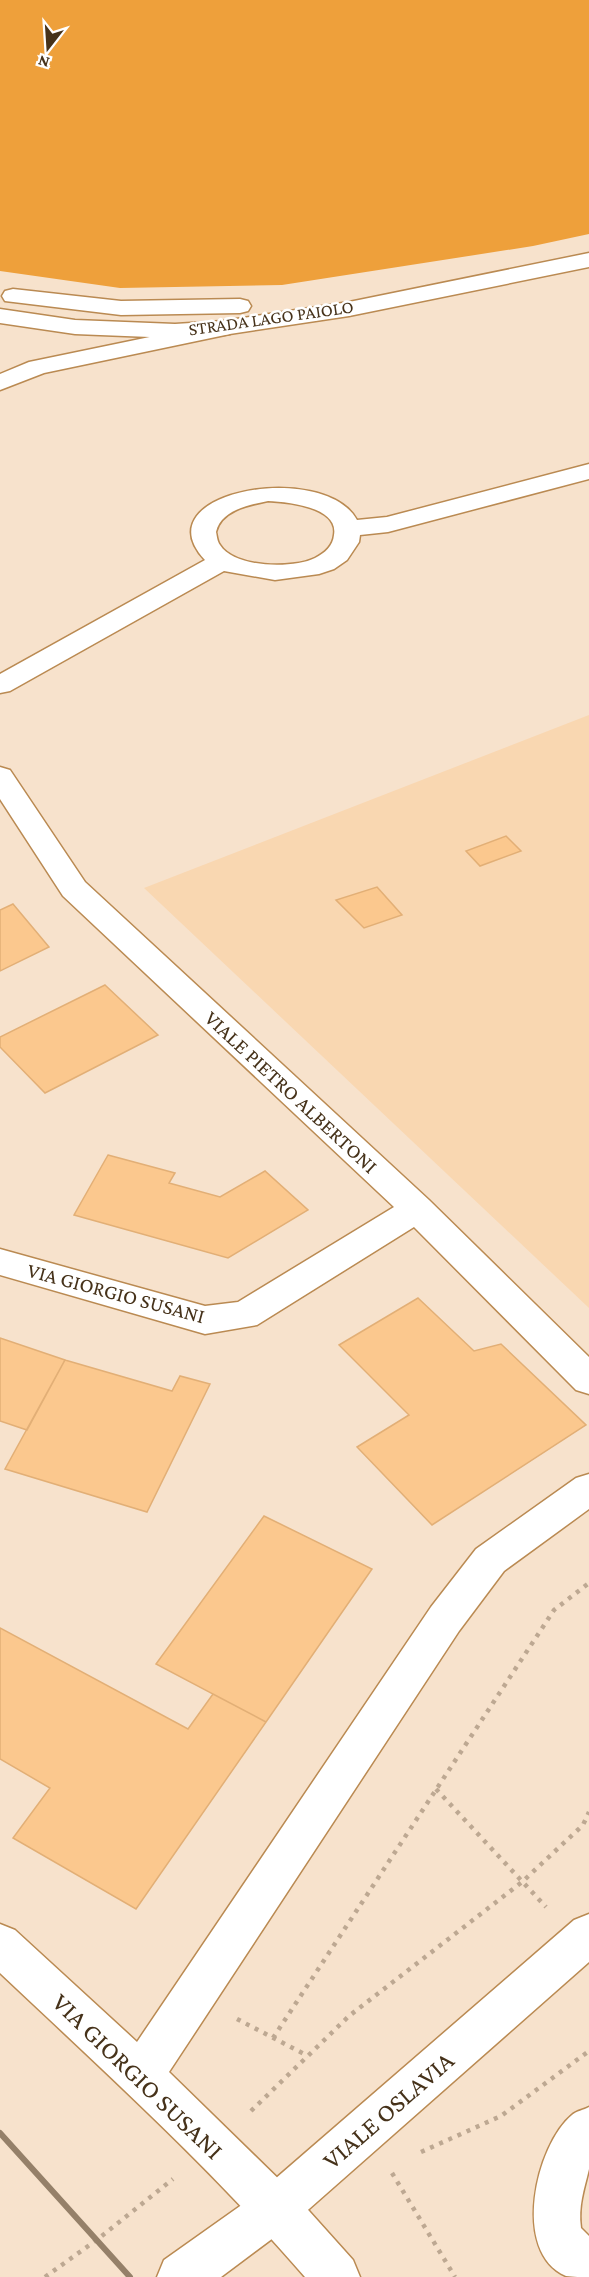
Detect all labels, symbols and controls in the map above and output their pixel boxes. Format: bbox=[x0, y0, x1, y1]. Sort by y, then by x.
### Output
north arrow bbox=[18, 18, 78, 78]
text: N bbox=[36, 52, 51, 72]
street label: STRADA LAGO PAIOLO bbox=[187, 297, 355, 339]
street label: VIALE PIETRO ALBERTONI bbox=[200, 1006, 382, 1178]
street label: VIA GIORGIO SUSANI bbox=[25, 1258, 207, 1328]
street label: VIA GIORGIO SUSANI bbox=[46, 1987, 229, 2165]
street label: VIALE OSLAVIA bbox=[317, 2046, 460, 2175]

